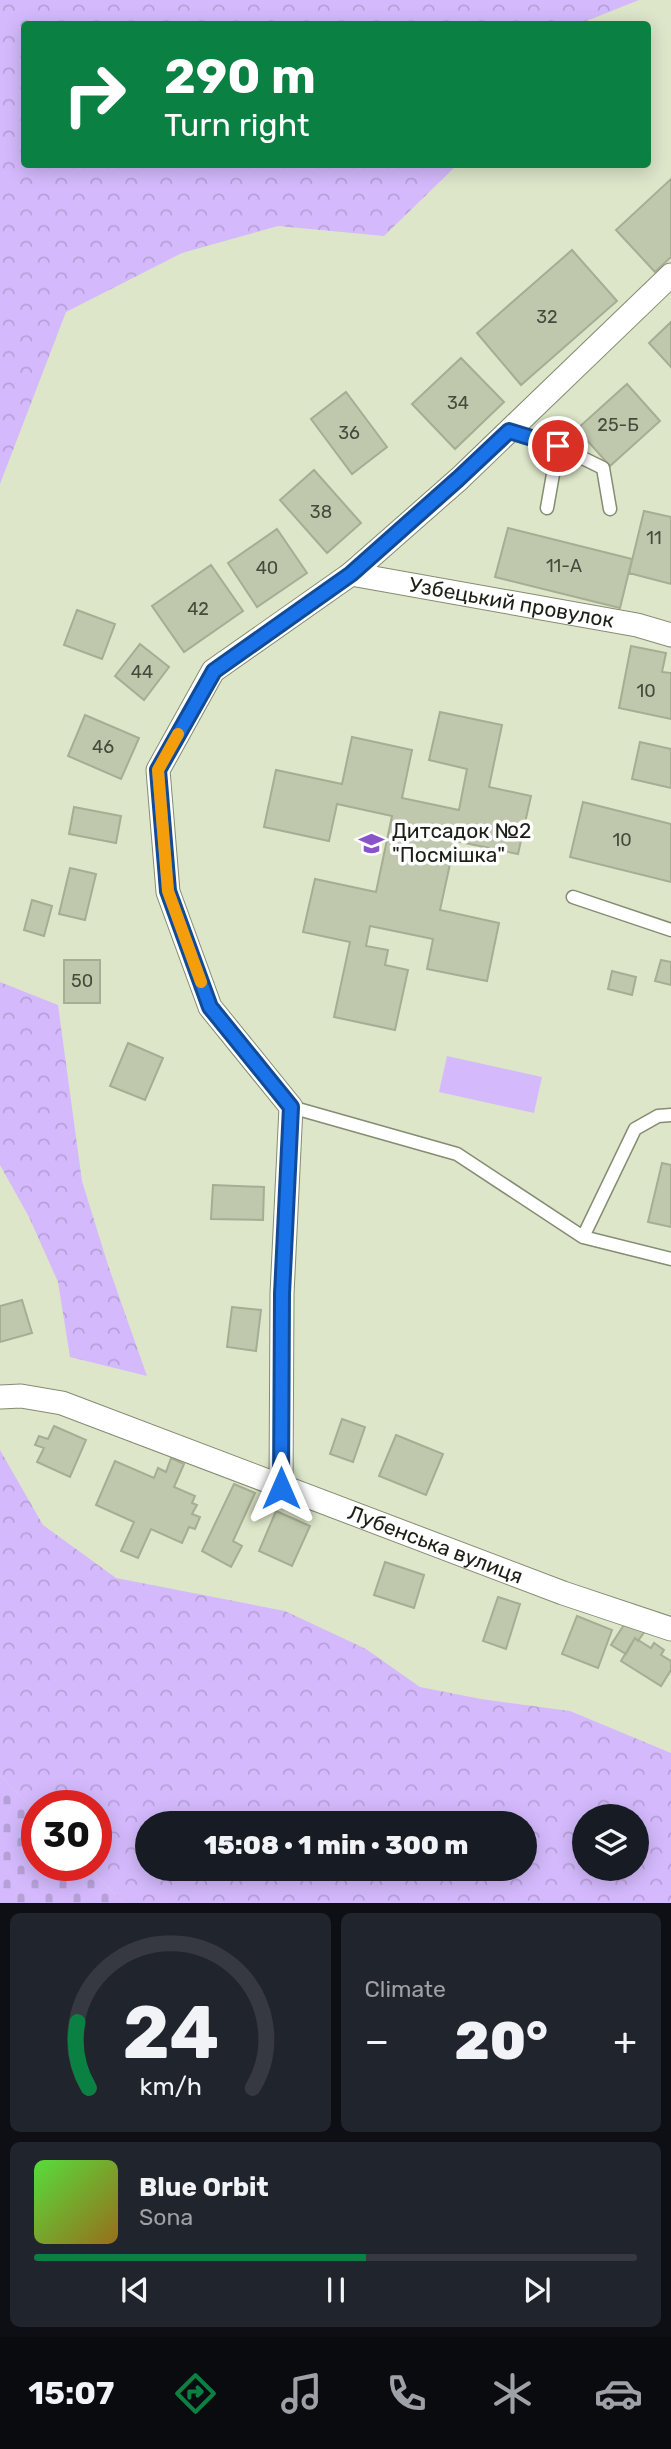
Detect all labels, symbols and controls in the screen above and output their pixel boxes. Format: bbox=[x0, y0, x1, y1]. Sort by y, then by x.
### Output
text: 290 m bbox=[164, 47, 316, 105]
icon: right bbox=[49, 49, 140, 140]
text: Turn right bbox=[164, 106, 309, 144]
house number: 32 bbox=[536, 306, 558, 328]
house number: 34 bbox=[447, 392, 469, 414]
house number: 25-Б bbox=[597, 414, 639, 436]
pin bbox=[528, 416, 588, 476]
house number: 36 bbox=[338, 422, 360, 444]
icon: arrive bbox=[539, 427, 577, 465]
house number: 38 bbox=[310, 501, 332, 523]
house number: 11 bbox=[646, 527, 662, 549]
house number: 11-А bbox=[546, 555, 582, 577]
house number: 40 bbox=[256, 557, 278, 579]
street label: Узбецький провулок bbox=[407, 572, 616, 633]
house number: 42 bbox=[187, 598, 209, 620]
house number: 44 bbox=[131, 661, 153, 683]
house number: 10 bbox=[636, 680, 656, 702]
house number: 46 bbox=[92, 736, 114, 758]
place label: Дитсадок №2 "Посмішка" bbox=[392, 818, 531, 867]
school or university icon: Дитсадок №2 "Посмішка" bbox=[358, 829, 386, 857]
house number: 10 bbox=[612, 829, 632, 851]
house number: 50 bbox=[71, 970, 93, 992]
position arrow bbox=[244, 1451, 318, 1525]
street label: Лубенська вулиця bbox=[345, 1500, 527, 1589]
speed limit sign: 30 bbox=[21, 1790, 112, 1881]
map controls bbox=[572, 1804, 649, 1881]
button: layers bbox=[572, 1804, 649, 1881]
text: 15:08 · 1 min · 300 m bbox=[204, 1830, 468, 1861]
text: Climate bbox=[365, 1975, 446, 2003]
text: 24 bbox=[122, 1991, 219, 2077]
text: 20° bbox=[455, 2010, 548, 2072]
text: − bbox=[365, 2018, 389, 2064]
text: + bbox=[613, 2018, 637, 2064]
text: km/h bbox=[139, 2072, 201, 2101]
text: Blue Orbit bbox=[139, 2172, 269, 2203]
text: Sona bbox=[139, 2203, 193, 2231]
icon: previous bbox=[116, 2271, 154, 2309]
icon: pause bbox=[317, 2271, 355, 2309]
icon: next bbox=[518, 2271, 556, 2309]
icon: directions bbox=[171, 2369, 220, 2418]
icon: music bbox=[277, 2369, 326, 2418]
icon: phone bbox=[382, 2369, 431, 2418]
icon: climate bbox=[488, 2369, 537, 2418]
icon: car bbox=[594, 2369, 643, 2418]
text: 15:07 bbox=[28, 2374, 114, 2412]

